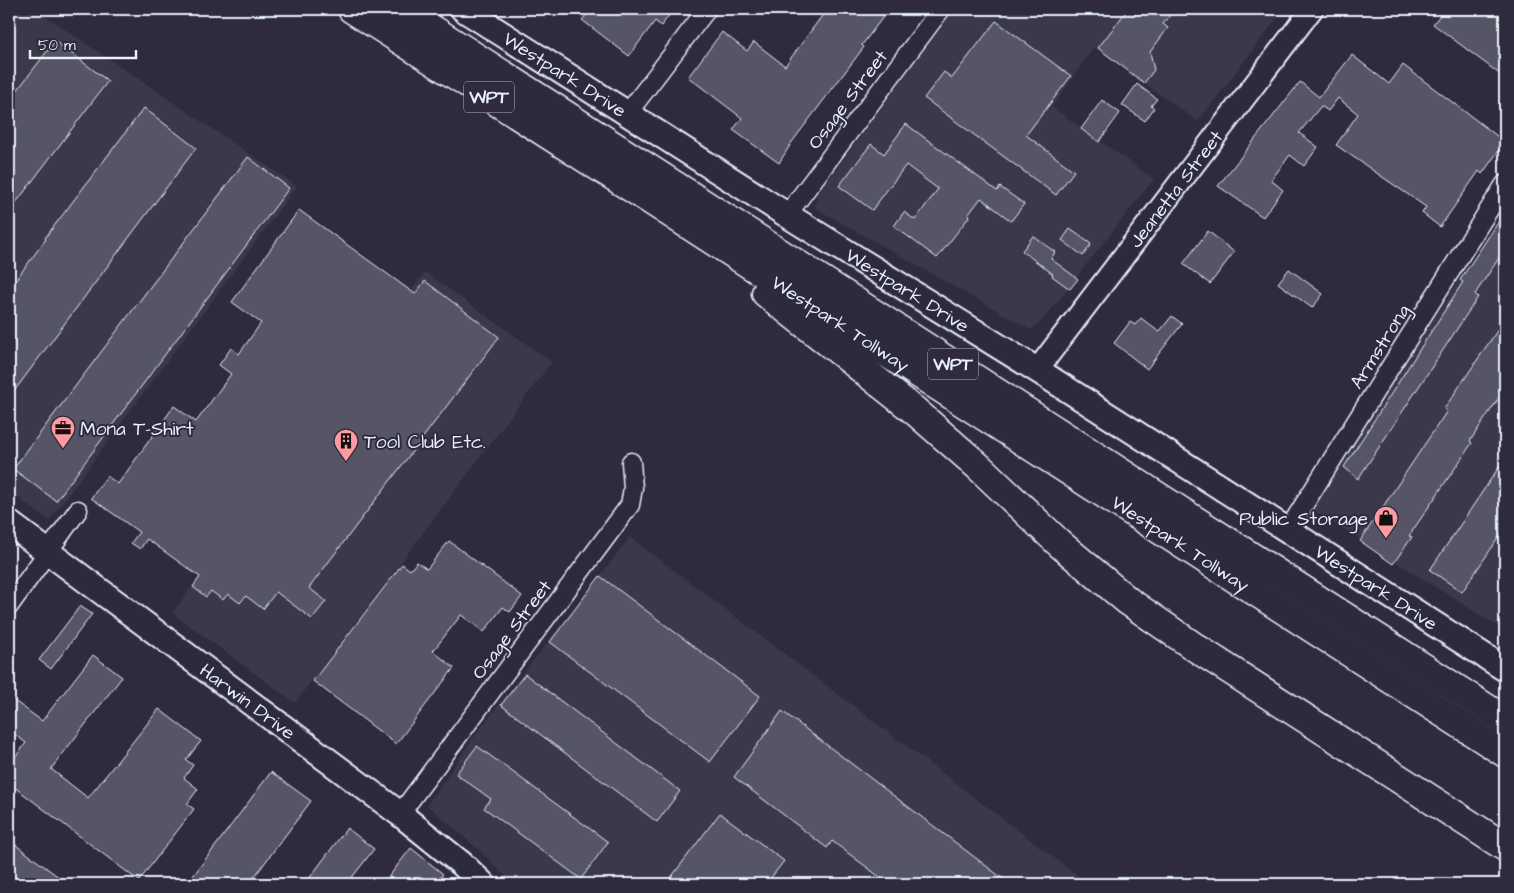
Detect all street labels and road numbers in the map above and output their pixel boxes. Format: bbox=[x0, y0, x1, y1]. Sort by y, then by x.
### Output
street label: Westpark Drive bbox=[497, 26, 631, 124]
street label: Osage Street bbox=[802, 44, 896, 156]
road number: WPT bbox=[464, 81, 514, 112]
street label: Jeanetta Street bbox=[1123, 125, 1230, 254]
street label: Westpark Drive bbox=[840, 242, 974, 340]
street label: Westpark Tollway bbox=[766, 270, 915, 380]
street label: Armstrong bbox=[1344, 299, 1418, 395]
road number: WPT bbox=[928, 348, 978, 379]
street label: Westpark Tollway bbox=[1106, 490, 1255, 600]
street label: Westpark Drive bbox=[1309, 539, 1443, 638]
street label: Osage Street bbox=[466, 574, 560, 686]
street label: Harwin Drive bbox=[194, 658, 301, 747]

